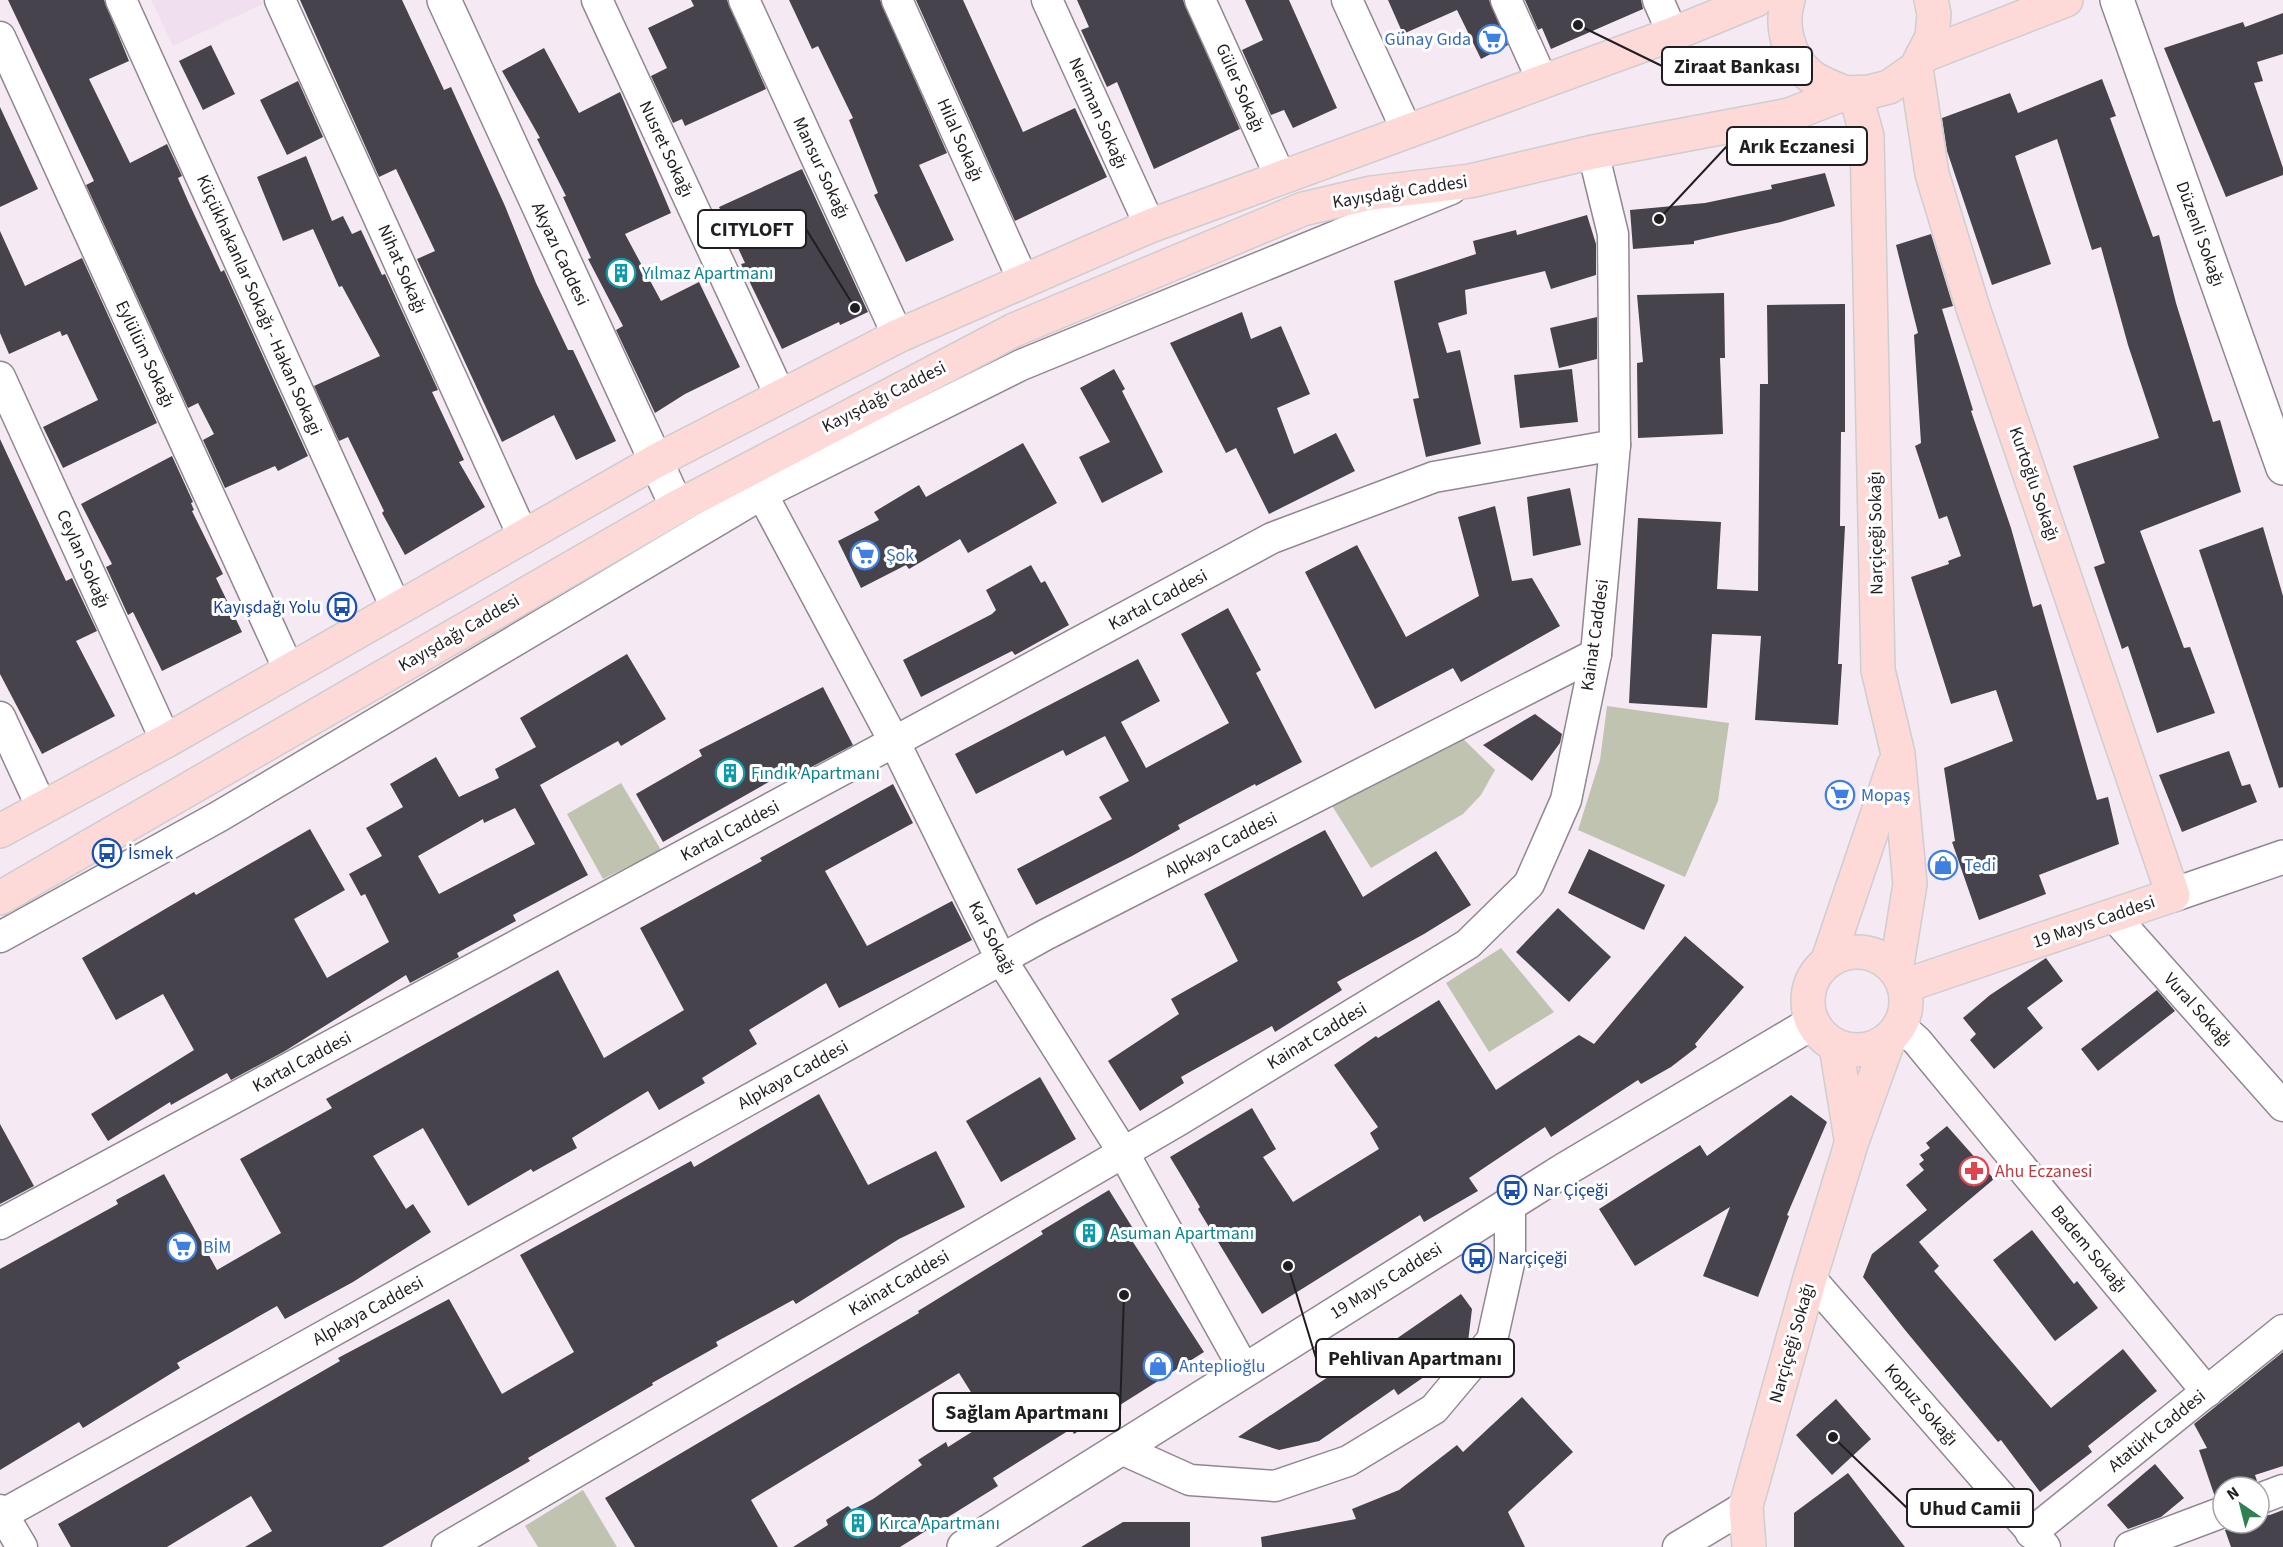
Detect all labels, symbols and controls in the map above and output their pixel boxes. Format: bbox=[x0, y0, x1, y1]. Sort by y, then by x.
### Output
supermarket icon: Günay Gıda bbox=[1476, 23, 1508, 55]
place label: Günay Gıda bbox=[1385, 27, 1471, 52]
street label: Güler Sokağı bbox=[1209, 40, 1271, 136]
callout: Ziraat Bankası bbox=[1662, 47, 1812, 85]
street label: Neriman Sokağı bbox=[1062, 53, 1134, 173]
text: Ziraat Bankası bbox=[1674, 53, 1800, 81]
street label: Hilal Sokağı bbox=[931, 94, 989, 186]
street label: Nusret Sokağı bbox=[633, 97, 699, 201]
street label: Mansur Sokağı bbox=[786, 113, 856, 223]
callout: Arık Eczanesi bbox=[1727, 127, 1867, 165]
text: Arık Eczanesi bbox=[1738, 133, 1855, 161]
street label: Kayışdağı Caddesi bbox=[1331, 169, 1469, 215]
street label: Küçükhakanlar Sokağı - Hakan Sokagi bbox=[190, 171, 328, 439]
street label: Düzenli Sokağı bbox=[2169, 178, 2231, 290]
street label: Akyazı Caddesi bbox=[525, 198, 595, 310]
callout: CITYLOFT bbox=[698, 210, 806, 248]
text: CITYLOFT bbox=[710, 216, 794, 244]
street label: Nihat Sokağı bbox=[371, 220, 433, 318]
building icon: Yılmaz Apartmanı bbox=[605, 257, 637, 289]
place label: Yılmaz Apartmanı bbox=[641, 261, 773, 286]
street label: Eylülüm Sokağı bbox=[109, 296, 181, 412]
street label: Kayışdağı Caddesi bbox=[818, 355, 950, 439]
street label: Kurtoğlu Sokağı bbox=[2003, 423, 2065, 545]
street label: Narçiçeği Sokağı bbox=[1862, 471, 1890, 595]
street label: Ceylan Sokağı bbox=[50, 506, 116, 612]
supermarket icon: Şok bbox=[849, 539, 881, 571]
place label: Şok bbox=[886, 543, 914, 568]
street label: Kartal Caddesi bbox=[1104, 563, 1212, 637]
street label: Kainat Caddesi bbox=[1575, 578, 1615, 692]
street label: Kayışdağı Caddesi bbox=[394, 588, 524, 678]
bus stop icon: Kayışdağı Yolu bbox=[326, 591, 358, 623]
place label: Kayışdağı Yolu bbox=[213, 595, 321, 620]
building icon: Fındık Apartmanı bbox=[714, 757, 746, 789]
place label: Fındık Apartmanı bbox=[751, 761, 880, 786]
supermarket icon: Mopaş bbox=[1824, 779, 1856, 811]
place label: Mopaş bbox=[1861, 783, 1910, 808]
street label: Kartal Caddesi bbox=[676, 794, 784, 868]
street label: Alpkaya Caddesi bbox=[1160, 806, 1282, 884]
bus stop icon: İsmek bbox=[91, 837, 123, 869]
place label: İsmek bbox=[128, 841, 173, 866]
shop icon: Tedi bbox=[1927, 849, 1959, 881]
place label: Tedi bbox=[1964, 853, 1996, 878]
street label: 19 Mayıs Caddesi bbox=[2029, 889, 2159, 955]
street label: Kar Sokağı bbox=[962, 897, 1022, 979]
street label: Vural Sokağı bbox=[2158, 967, 2238, 1053]
street label: Kainat Caddesi bbox=[1262, 996, 1372, 1076]
street label: Kartal Caddesi bbox=[248, 1025, 356, 1099]
street label: Alpkaya Caddesi bbox=[733, 1034, 853, 1116]
pharmacy icon: Ahu Eczanesi bbox=[1958, 1155, 1990, 1187]
place label: Ahu Eczanesi bbox=[1995, 1159, 2093, 1184]
bus stop icon: Nar Çiçeği bbox=[1496, 1174, 1528, 1206]
place label: Nar Çiçeği bbox=[1533, 1178, 1608, 1203]
street label: Badem Sokağı bbox=[2045, 1200, 2133, 1298]
building icon: Asuman Apartmanı bbox=[1073, 1217, 1105, 1249]
place label: Asuman Apartmanı bbox=[1110, 1221, 1254, 1246]
supermarket icon: BİM bbox=[166, 1231, 198, 1263]
place label: BİM bbox=[203, 1235, 231, 1260]
street label: 19 Mayıs Caddesi bbox=[1325, 1237, 1447, 1325]
bus stop icon: Narçiçeği bbox=[1461, 1242, 1493, 1274]
street label: Kainat Caddesi bbox=[844, 1244, 954, 1322]
place label: Narçiçeği bbox=[1498, 1246, 1568, 1271]
street label: Alpkaya Caddesi bbox=[308, 1270, 428, 1352]
street label: Narçiçeği Sokağı bbox=[1763, 1280, 1821, 1406]
callout: Pehlivan Apartmanı bbox=[1316, 1339, 1514, 1377]
text: Pehlivan Apartmanı bbox=[1328, 1345, 1502, 1373]
shop icon: Anteplioğlu bbox=[1142, 1350, 1174, 1382]
place label: Anteplioğlu bbox=[1179, 1354, 1266, 1379]
street label: Kopuz Sokağı bbox=[1878, 1358, 1964, 1452]
street label: Atatürk Caddesi bbox=[2103, 1384, 2211, 1478]
callout: Sağlam Apartmanı bbox=[933, 1393, 1120, 1431]
text: Sağlam Apartmanı bbox=[945, 1399, 1109, 1427]
north arrow bbox=[2211, 1475, 2271, 1535]
text: N bbox=[2222, 1481, 2244, 1506]
callout: Uhud Camii bbox=[1907, 1489, 2033, 1527]
text: Uhud Camii bbox=[1919, 1495, 2021, 1523]
building icon: Kırca Apartmanı bbox=[842, 1507, 874, 1539]
place label: Kırca Apartmanı bbox=[879, 1511, 1000, 1536]

